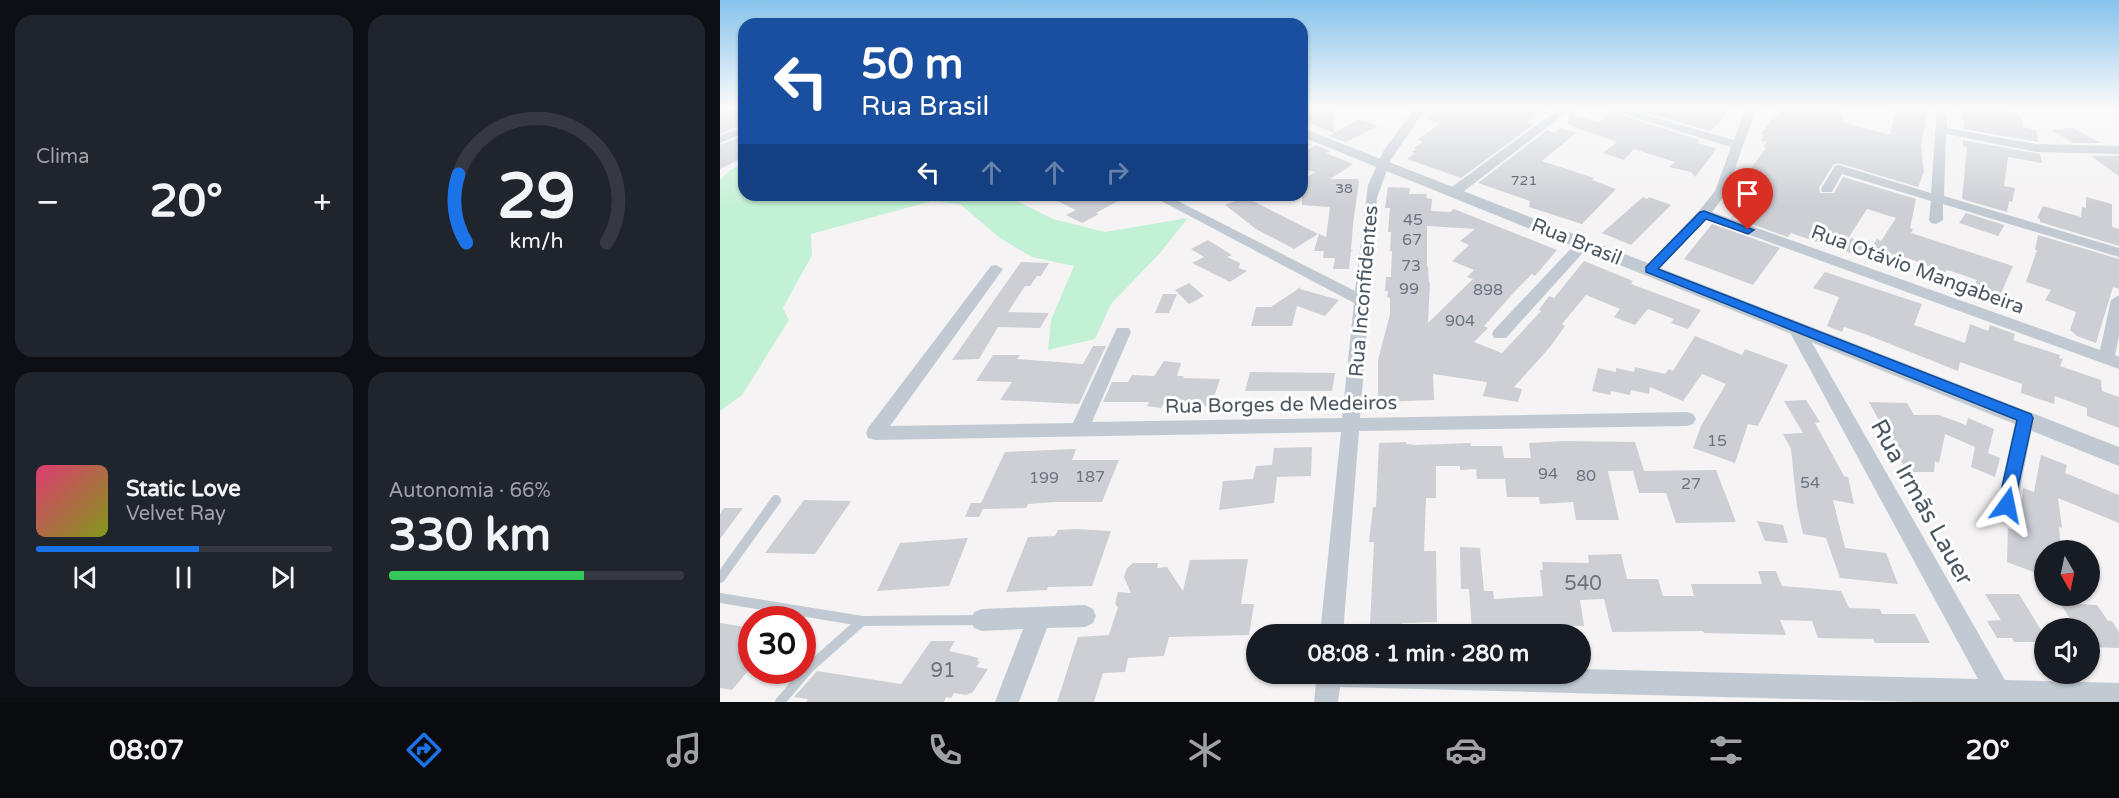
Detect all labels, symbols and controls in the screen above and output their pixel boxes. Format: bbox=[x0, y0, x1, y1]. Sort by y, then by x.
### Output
text: 50 m bbox=[861, 39, 963, 90]
icon: left bbox=[762, 42, 840, 120]
text: Rua Brasil bbox=[861, 90, 989, 123]
text: Clima bbox=[36, 145, 89, 169]
icon: left bbox=[912, 156, 945, 189]
icon: ahead bbox=[975, 156, 1008, 189]
icon: ahead bbox=[1038, 156, 1071, 189]
icon: right bbox=[1101, 156, 1134, 189]
text: 29 bbox=[497, 160, 575, 235]
pin bbox=[1722, 168, 1773, 230]
house number: 721 bbox=[1511, 172, 1537, 189]
text: 20° bbox=[149, 175, 223, 229]
icon: arrive bbox=[1731, 177, 1764, 210]
house number: 38 bbox=[1335, 180, 1353, 197]
text: − bbox=[36, 183, 60, 222]
text: + bbox=[313, 183, 331, 222]
street label: Rua Inconfidentes bbox=[1345, 204, 1383, 378]
house number: 45 bbox=[1403, 210, 1423, 230]
street label: Rua Brasil bbox=[1528, 213, 1625, 271]
street label: Rua Otávio Mangabeira bbox=[1808, 220, 2028, 320]
text: km/h bbox=[509, 228, 563, 254]
house number: 67 bbox=[1402, 230, 1422, 250]
house number: 73 bbox=[1401, 256, 1421, 276]
house number: 99 bbox=[1399, 279, 1419, 299]
house number: 898 bbox=[1473, 280, 1503, 300]
house number: 904 bbox=[1445, 311, 1475, 331]
street label: Rua Borges de Medeiros bbox=[1165, 391, 1397, 419]
street label: Rua Irmãs Lauer bbox=[1864, 414, 1980, 591]
house number: 15 bbox=[1707, 431, 1727, 451]
house number: 94 bbox=[1538, 464, 1558, 484]
house number: 80 bbox=[1576, 466, 1596, 486]
house number: 187 bbox=[1075, 467, 1105, 487]
house number: 199 bbox=[1029, 468, 1059, 488]
house number: 54 bbox=[1800, 473, 1820, 493]
position arrow bbox=[1975, 473, 2039, 537]
house number: 27 bbox=[1681, 474, 1701, 494]
text: Static Love bbox=[126, 476, 241, 502]
text: Autonomia · 66% bbox=[389, 479, 551, 503]
text: Velvet Ray bbox=[126, 502, 226, 526]
text: 330 km bbox=[389, 509, 551, 563]
north arrow bbox=[2034, 540, 2100, 606]
map controls bbox=[2034, 540, 2100, 684]
icon: previous bbox=[69, 561, 102, 594]
icon: pause bbox=[167, 561, 200, 594]
icon: next bbox=[266, 561, 299, 594]
house number: 540 bbox=[1564, 572, 1602, 596]
speed limit sign: 30 bbox=[738, 606, 816, 684]
button: sound bbox=[2034, 618, 2100, 684]
text: 08:08 · 1 min · 280 m bbox=[1308, 641, 1529, 667]
house number: 91 bbox=[930, 659, 956, 683]
icon: directions bbox=[403, 729, 445, 771]
icon: music bbox=[663, 729, 705, 771]
icon: phone bbox=[924, 729, 966, 771]
icon: climate bbox=[1184, 729, 1226, 771]
icon: car bbox=[1445, 729, 1487, 771]
icon: filters bbox=[1705, 729, 1747, 771]
text: 08:07 bbox=[109, 734, 184, 767]
text: 20° bbox=[1966, 734, 2010, 767]

